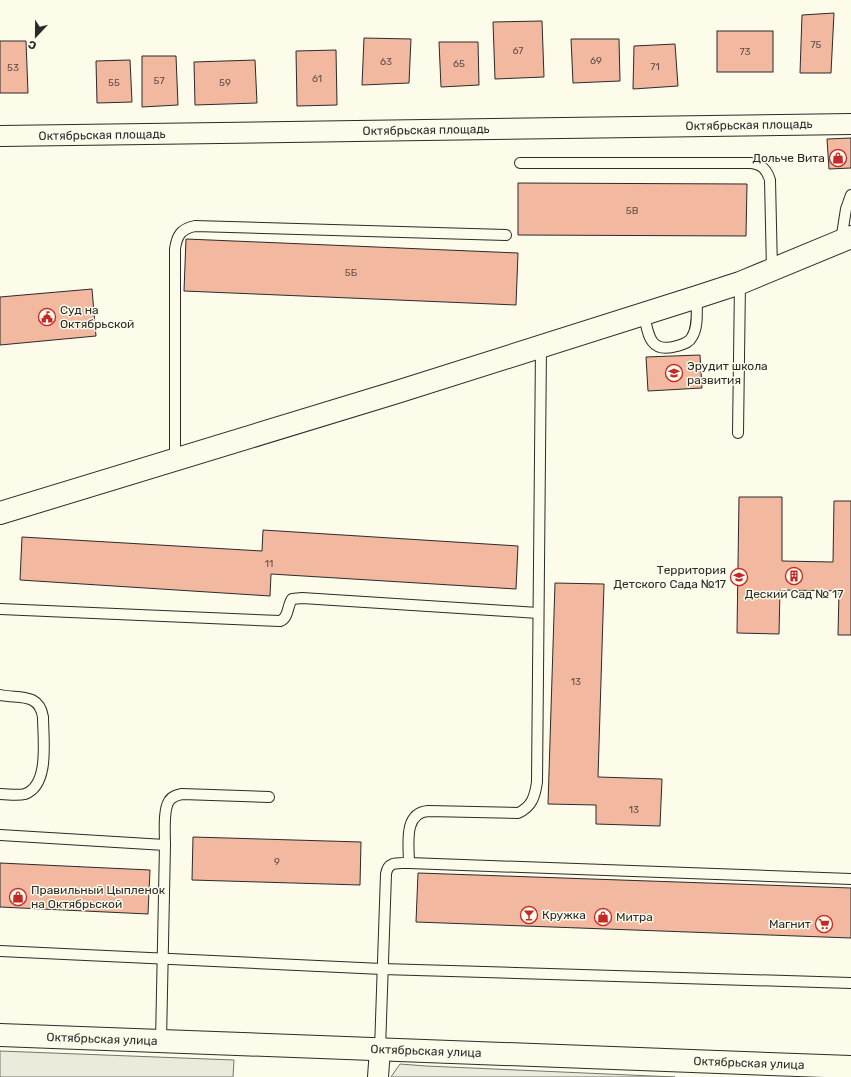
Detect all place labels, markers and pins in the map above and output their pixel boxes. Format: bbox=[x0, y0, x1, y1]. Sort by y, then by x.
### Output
shop icon: Дольче Вита bbox=[828, 148, 848, 168]
place label: Дольче Вита bbox=[752, 151, 825, 165]
place label: Суд на Октябрьской bbox=[60, 303, 134, 331]
public building icon: Суд на Октябрьской bbox=[37, 307, 57, 327]
place label: Эрудит школа развития bbox=[687, 359, 768, 387]
school or university icon: Эрудит школа развития bbox=[664, 363, 684, 383]
place label: Территория Детского Сада №17 bbox=[614, 563, 726, 591]
building icon: Деский Сад № 17 bbox=[784, 566, 804, 586]
school or university icon: Территория Детского Сада №17 bbox=[729, 567, 749, 587]
place label: Деский Сад № 17 bbox=[745, 587, 843, 601]
place label: Правильный Цыпленок на Октябрьской bbox=[31, 883, 166, 911]
shop icon: Правильный Цыпленок на Октябрьской bbox=[8, 887, 28, 907]
bar icon: Кружка bbox=[519, 905, 539, 925]
shop icon: Митра bbox=[593, 907, 613, 927]
place label: Кружка bbox=[542, 908, 586, 922]
place label: Митра bbox=[616, 910, 653, 924]
supermarket icon: Магнит bbox=[814, 914, 834, 934]
place label: Магнит bbox=[769, 917, 811, 931]

